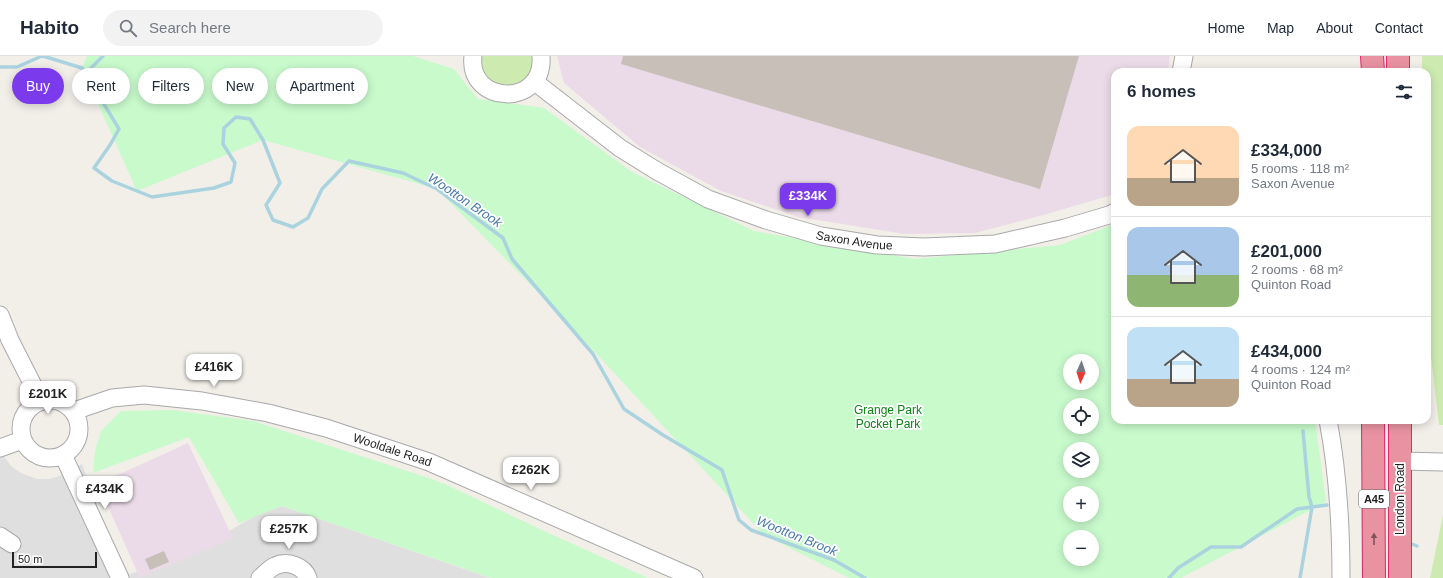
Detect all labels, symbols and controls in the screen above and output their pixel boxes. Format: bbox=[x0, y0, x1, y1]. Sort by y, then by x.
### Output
search box bbox=[103, 10, 383, 46]
text: Habito bbox=[20, 17, 79, 38]
icon: search bbox=[117, 17, 139, 39]
text: Search here bbox=[149, 19, 231, 36]
text: Home bbox=[1208, 20, 1245, 36]
text: Map bbox=[1267, 20, 1294, 36]
text: About bbox=[1316, 20, 1353, 36]
text: Contact bbox=[1375, 20, 1423, 36]
chip: Buy bbox=[12, 68, 64, 104]
chip: Rent bbox=[72, 68, 130, 104]
chip: Filters bbox=[138, 68, 204, 104]
chip: New bbox=[212, 68, 268, 104]
chip: Apartment bbox=[276, 68, 368, 104]
icon: filters bbox=[1393, 81, 1415, 103]
text: 6 homes bbox=[1127, 82, 1196, 101]
text: £334,000 bbox=[1251, 141, 1322, 160]
icon: home bbox=[1159, 142, 1207, 190]
text: 5 rooms · 118 m² bbox=[1251, 161, 1349, 176]
water label: Wootton Brook bbox=[425, 170, 506, 231]
text: Saxon Avenue bbox=[1251, 176, 1335, 191]
pin: £334K bbox=[780, 183, 836, 217]
text: £334K bbox=[789, 188, 827, 203]
street label: Saxon Avenue bbox=[814, 228, 893, 253]
text: £201,000 bbox=[1251, 242, 1322, 261]
icon: home bbox=[1159, 243, 1207, 291]
text: 2 rooms · 68 m² bbox=[1251, 262, 1343, 277]
text: Quinton Road bbox=[1251, 277, 1331, 292]
text: £434,000 bbox=[1251, 342, 1322, 361]
icon: home bbox=[1159, 343, 1207, 391]
pin: £416K bbox=[186, 354, 242, 388]
north arrow bbox=[1063, 354, 1099, 390]
map controls bbox=[1063, 354, 1099, 566]
text: £416K bbox=[195, 359, 233, 374]
text: 4 rooms · 124 m² bbox=[1251, 362, 1350, 377]
text: Quinton Road bbox=[1251, 377, 1331, 392]
pin: £201K bbox=[20, 381, 76, 415]
text: £201K bbox=[29, 386, 67, 401]
button: locate bbox=[1063, 398, 1099, 434]
park label: Grange Park Pocket Park bbox=[854, 403, 923, 431]
street label: Wooldale Road bbox=[351, 430, 434, 469]
button: layers bbox=[1063, 442, 1099, 478]
pin: £262K bbox=[503, 457, 559, 491]
text: £262K bbox=[512, 462, 550, 477]
street label: London Road bbox=[1393, 463, 1407, 535]
pin: £434K bbox=[77, 476, 133, 510]
text: £434K bbox=[86, 481, 124, 496]
button: + bbox=[1063, 486, 1099, 522]
road number: A45 bbox=[1359, 490, 1389, 508]
water label: Wootton Brook bbox=[754, 513, 841, 560]
pin: £257K bbox=[261, 516, 317, 550]
text: £257K bbox=[270, 521, 308, 536]
button: − bbox=[1063, 530, 1099, 566]
one-way arrow bbox=[1371, 532, 1377, 545]
scale bar bbox=[12, 550, 97, 569]
text: 50 m bbox=[18, 553, 42, 565]

